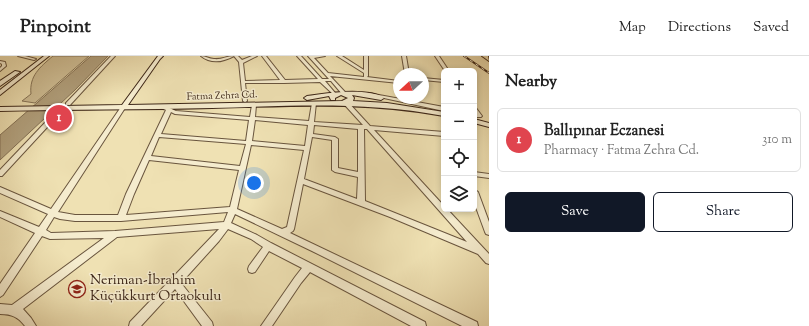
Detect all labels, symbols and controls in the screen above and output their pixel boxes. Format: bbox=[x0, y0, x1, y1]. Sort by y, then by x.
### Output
text: Pinpoint bbox=[20, 14, 91, 41]
text: Map bbox=[619, 18, 646, 38]
text: Directions bbox=[668, 18, 731, 38]
text: Saved bbox=[753, 18, 789, 38]
north arrow bbox=[393, 68, 429, 104]
map controls bbox=[441, 68, 477, 212]
button: + bbox=[441, 68, 477, 104]
text: Nearby bbox=[505, 70, 557, 94]
street label: Fatma Zehra Cd. bbox=[186, 87, 258, 105]
pin: 1 bbox=[46, 103, 72, 133]
button: − bbox=[441, 104, 477, 140]
text: Ballıpınar Eczanesi bbox=[544, 121, 664, 142]
text: 1 bbox=[517, 131, 521, 149]
text: 310 m bbox=[762, 131, 792, 149]
button: locate bbox=[441, 140, 477, 176]
text: Pharmacy · Fatma Zehra Cd. bbox=[544, 142, 699, 160]
your location bbox=[244, 173, 264, 193]
button: layers bbox=[441, 176, 477, 212]
button: Save bbox=[505, 192, 645, 232]
button: Share bbox=[653, 192, 793, 232]
place label: Neriman-İbrahim Küçükkurt Ortaokulu bbox=[90, 271, 221, 307]
school or university icon: Neriman-İbrahim Küçükkurt Ortaokulu bbox=[67, 279, 87, 299]

